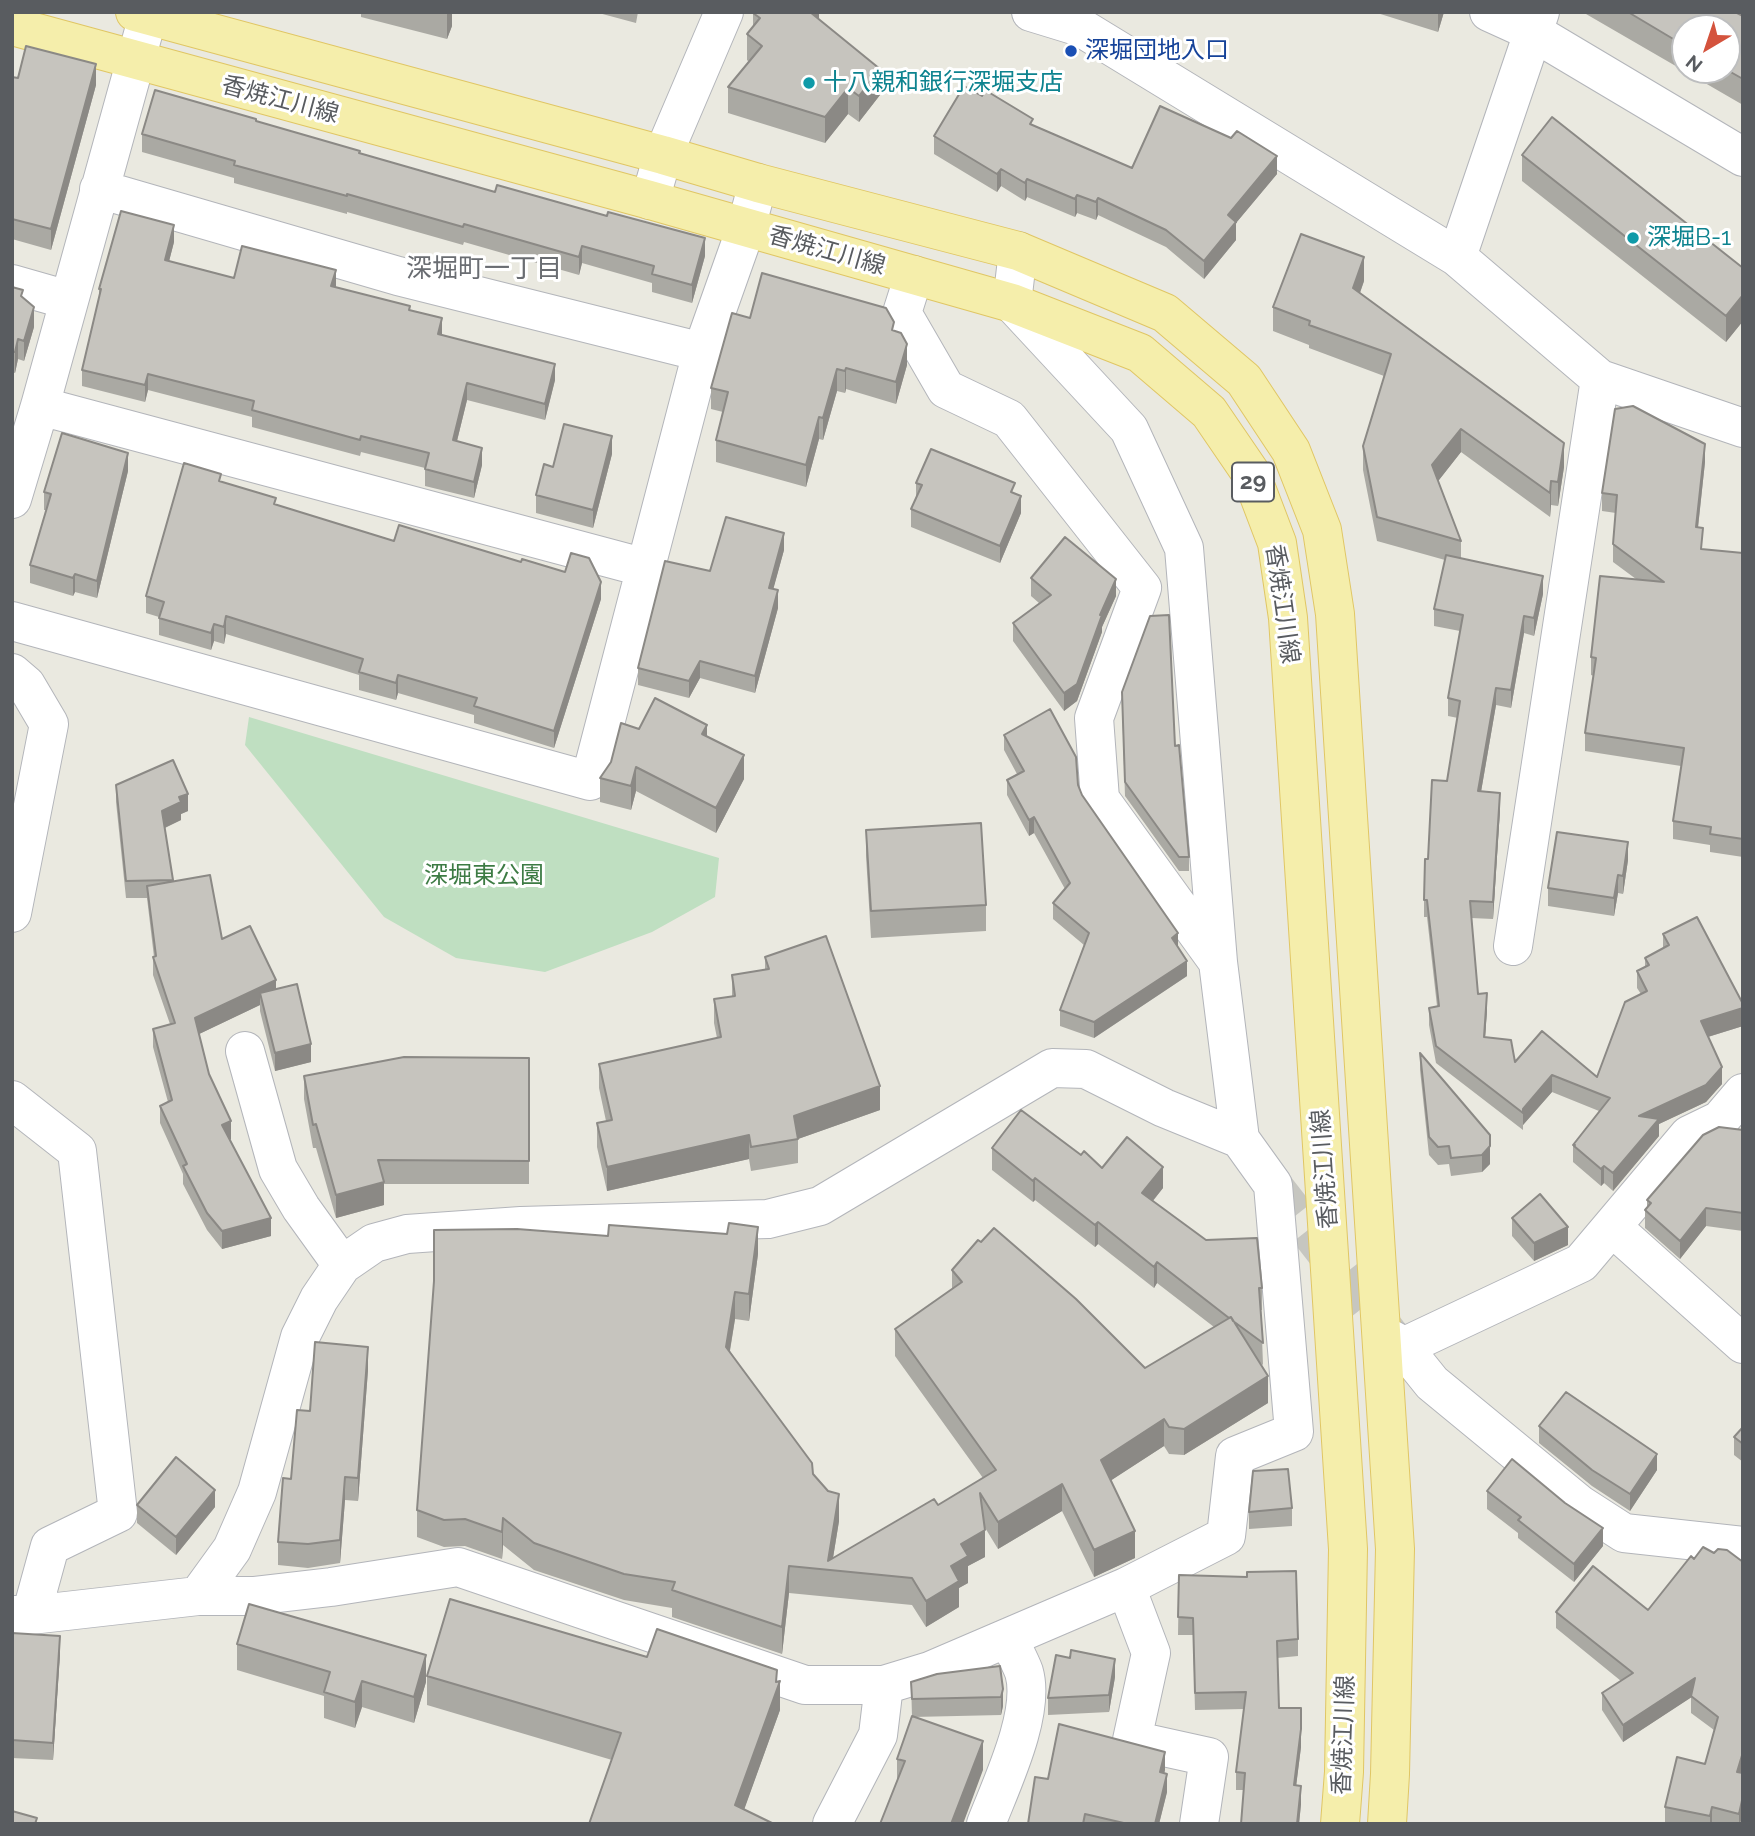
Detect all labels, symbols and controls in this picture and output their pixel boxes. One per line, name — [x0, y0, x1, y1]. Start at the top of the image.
north arrow — [1671, 14, 1741, 84]
place label: 深堀団地入口 — [1085, 37, 1229, 65]
marker: 深堀団地入口 — [1063, 43, 1079, 59]
text: N — [1681, 51, 1707, 77]
place label: 十八親和銀行深堀支店 — [823, 69, 1063, 97]
street label: 香焼江川線 — [218, 71, 342, 129]
marker: 十八親和銀行深堀支店 — [801, 75, 817, 91]
street label: 香焼江川線 — [765, 221, 889, 281]
place label: 深堀B-1 — [1647, 224, 1731, 252]
marker: 深堀B-1 — [1625, 230, 1641, 246]
district label: 深堀町一丁目 — [406, 253, 562, 285]
road number: 29 — [1232, 462, 1274, 502]
street label: 香焼江川線 — [1259, 543, 1305, 665]
park label: 深堀東公園 — [424, 862, 544, 890]
street label: 香焼江川線 — [1306, 1108, 1344, 1230]
street label: 香焼江川線 — [1328, 1675, 1360, 1795]

